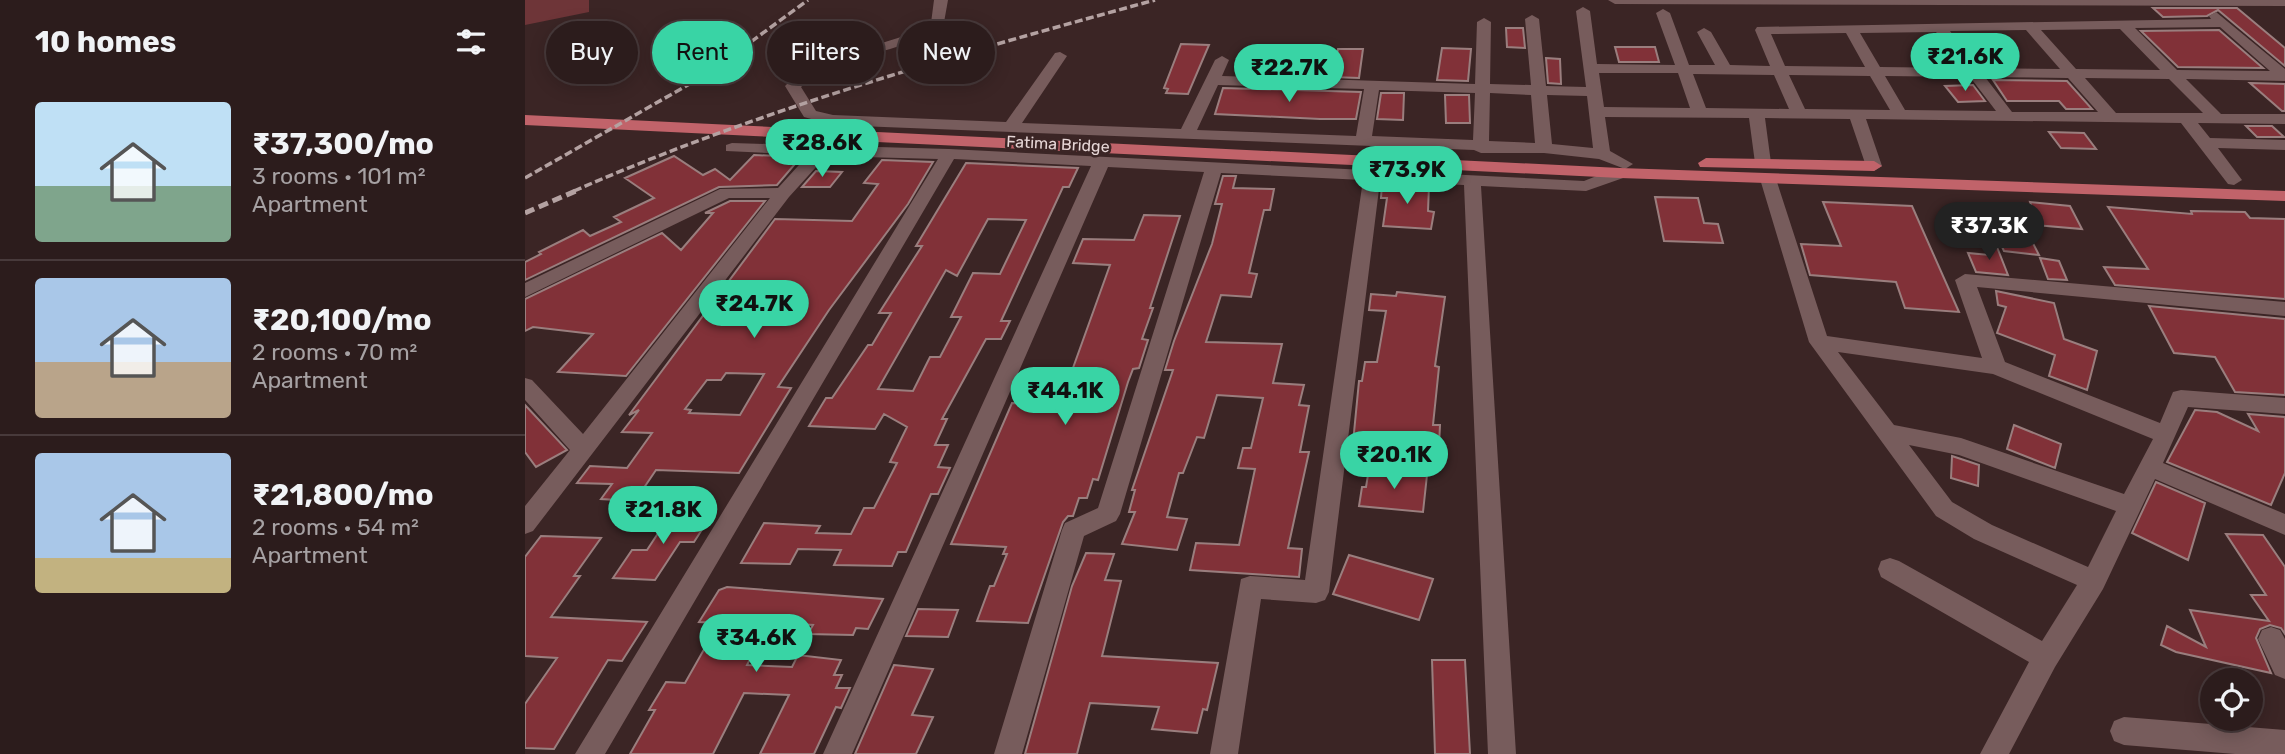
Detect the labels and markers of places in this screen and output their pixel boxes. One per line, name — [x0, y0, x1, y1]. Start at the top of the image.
pin: ₹21.6K — [1908, 34, 2022, 93]
pin: ₹22.7K — [1232, 44, 1346, 104]
pin: ₹28.6K — [765, 120, 879, 179]
pin: ₹73.9K — [1350, 146, 1464, 206]
pin: ₹37.3K — [1932, 202, 2046, 262]
pin: ₹24.7K — [697, 280, 811, 340]
pin: ₹44.1K — [1008, 368, 1122, 427]
pin: ₹20.1K — [1337, 432, 1451, 491]
pin: ₹21.8K — [606, 486, 720, 546]
pin: ₹34.6K — [699, 614, 813, 674]

